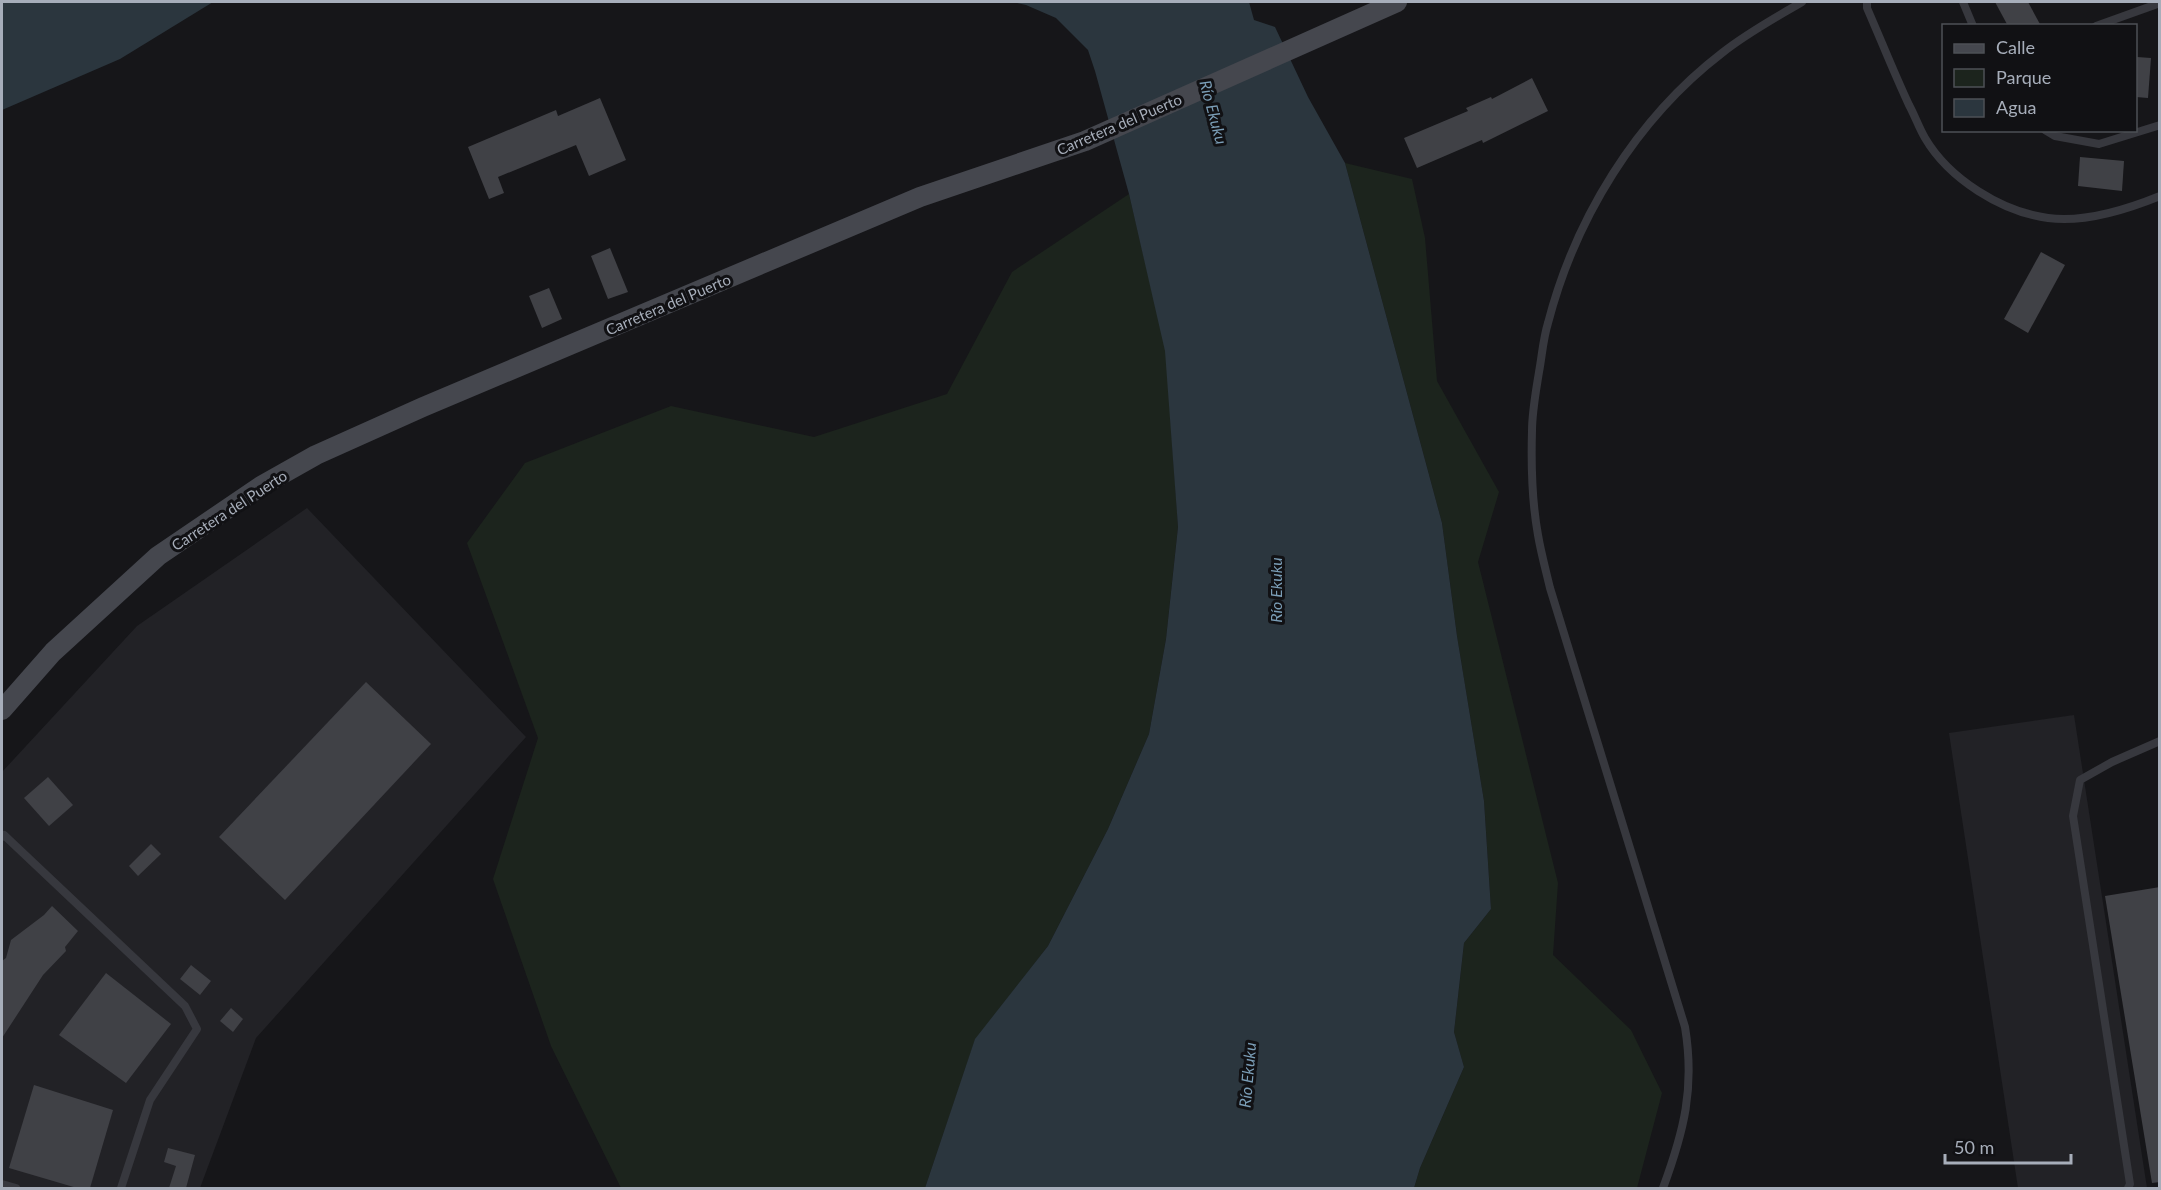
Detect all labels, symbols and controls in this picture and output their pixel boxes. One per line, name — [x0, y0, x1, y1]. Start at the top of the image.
legend — [1942, 24, 2137, 132]
text: Calle — [1996, 36, 2035, 58]
text: Parque — [1996, 66, 2051, 88]
water label: Río Ekuku — [1196, 78, 1232, 146]
street label: Carretera del Puerto — [1054, 90, 1184, 158]
text: Agua — [1996, 96, 2037, 118]
street label: Carretera del Puerto — [603, 270, 733, 338]
street label: Carretera del Puerto — [168, 466, 290, 554]
water label: Río Ekuku — [1266, 557, 1285, 623]
water label: Río Ekuku — [1235, 1041, 1259, 1109]
scale bar — [1945, 1127, 2071, 1165]
text: 50 m — [1954, 1136, 1994, 1158]

